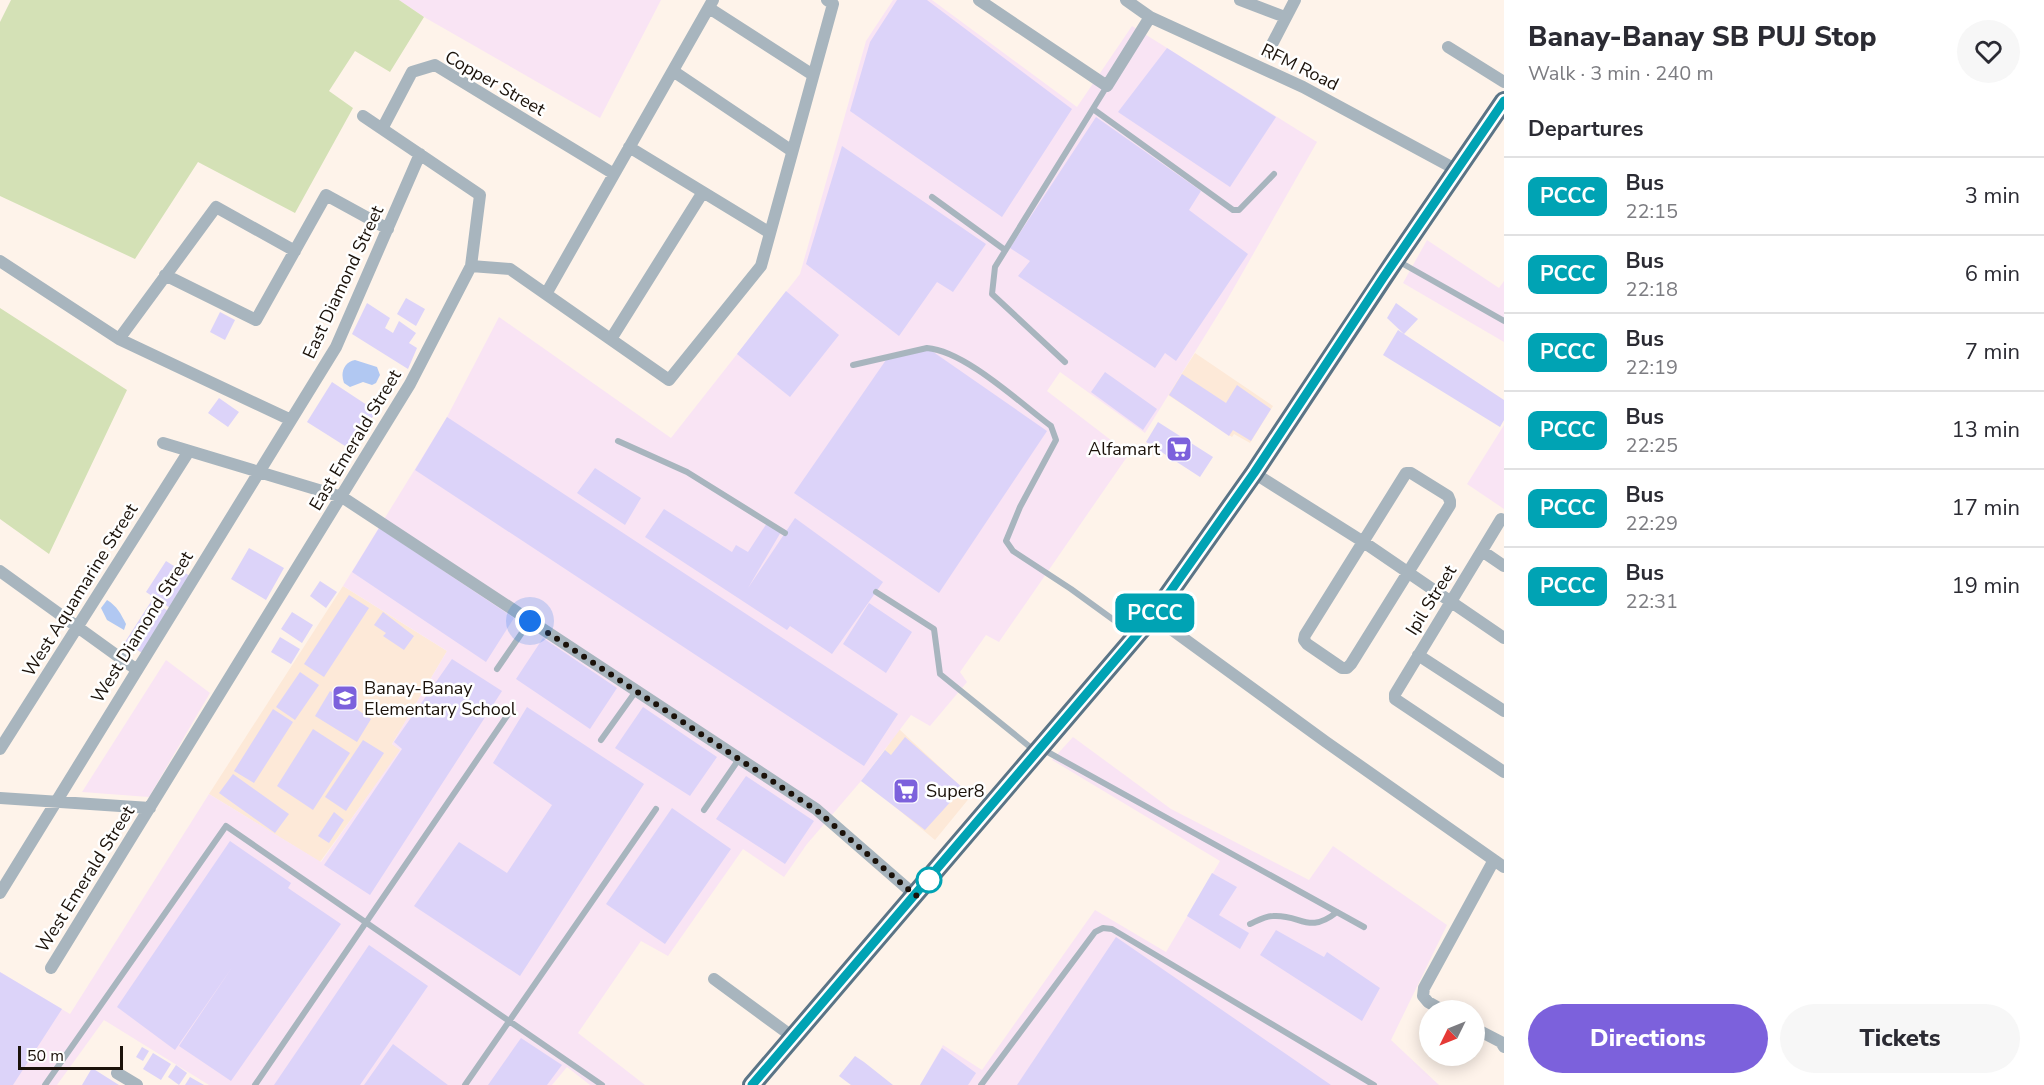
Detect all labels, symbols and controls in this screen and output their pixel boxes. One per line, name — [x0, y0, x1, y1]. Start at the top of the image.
text: Banay-Banay SB PUJ Stop — [1528, 18, 1877, 56]
button: heart — [1957, 20, 2020, 83]
street label: RFM Road — [1257, 38, 1343, 96]
street label: Copper Street — [440, 45, 550, 122]
text: Walk · 3 min · 240 m — [1528, 60, 1714, 87]
text: Departures — [1528, 114, 1643, 144]
text: Bus — [1625, 168, 1664, 198]
text: 3 min — [1965, 181, 2020, 211]
text: PCCC — [1540, 182, 1595, 210]
text: 22:15 — [1625, 198, 1678, 225]
street label: East Diamond Street — [297, 201, 389, 362]
text: Bus — [1625, 246, 1664, 276]
text: 6 min — [1965, 259, 2020, 289]
text: PCCC — [1540, 260, 1595, 288]
text: 22:18 — [1625, 276, 1678, 303]
text: Bus — [1625, 324, 1664, 354]
text: 7 min — [1965, 337, 2020, 367]
text: PCCC — [1540, 338, 1595, 366]
text: 22:19 — [1625, 354, 1678, 381]
street label: East Emerald Street — [303, 365, 407, 515]
text: Bus — [1625, 402, 1664, 432]
text: 13 min — [1952, 415, 2020, 445]
text: PCCC — [1540, 416, 1595, 444]
text: 22:25 — [1625, 432, 1678, 459]
supermarket icon: Alfamart — [1164, 434, 1194, 464]
place label: Alfamart — [1088, 437, 1161, 461]
text: Bus — [1625, 480, 1664, 510]
text: 17 min — [1952, 493, 2020, 523]
text: PCCC — [1540, 494, 1595, 522]
street label: West Aquamarine Street — [17, 498, 144, 681]
text: 22:29 — [1625, 510, 1678, 537]
street label: West Diamond Street — [86, 546, 199, 707]
text: Bus — [1625, 558, 1664, 588]
street label: Ipil Street — [1400, 560, 1462, 640]
text: 19 min — [1952, 571, 2020, 601]
text: PCCC — [1540, 572, 1595, 600]
text: 22:31 — [1625, 588, 1678, 615]
line badge: PCCC — [1113, 594, 1197, 632]
text: PCCC — [1127, 599, 1183, 627]
your location — [515, 606, 545, 636]
place label: Banay-Banay Elementary School — [364, 676, 517, 721]
school or university icon: Banay-Banay Elementary School — [330, 683, 360, 713]
supermarket icon: Super8 — [891, 776, 921, 806]
place label: Super8 — [926, 779, 984, 803]
street label: West Emerald Street — [30, 801, 140, 957]
unlabelled marker — [916, 867, 942, 893]
north arrow — [1419, 1000, 1485, 1066]
map controls — [1419, 1000, 1485, 1066]
button: Directions — [1528, 1004, 1768, 1073]
button: Tickets — [1780, 1004, 2020, 1073]
scale bar — [18, 1043, 123, 1070]
text: 50 m — [27, 1045, 64, 1067]

